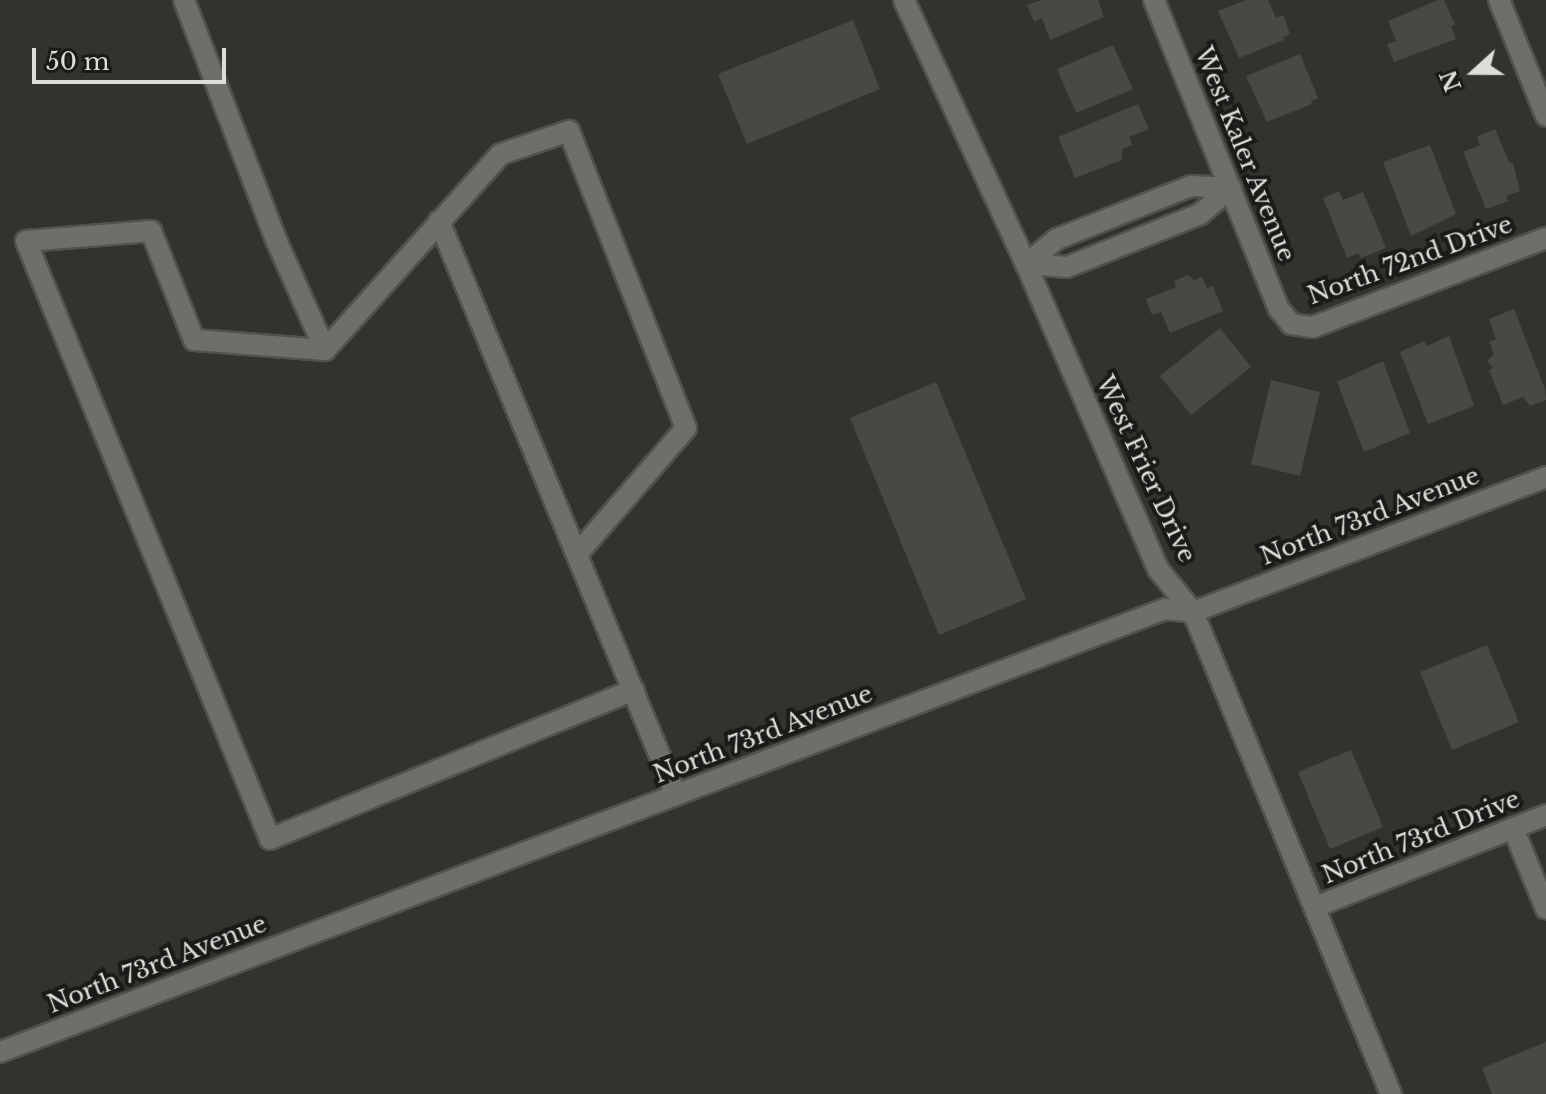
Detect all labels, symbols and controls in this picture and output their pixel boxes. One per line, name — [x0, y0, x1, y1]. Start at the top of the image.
scale bar — [36, 32, 230, 82]
north arrow — [1434, 32, 1514, 112]
street label: West Kaler Avenue — [1189, 42, 1301, 266]
text: 50 m — [46, 47, 109, 76]
text: N — [1435, 66, 1467, 95]
street label: North 72nd Drive — [1304, 210, 1516, 310]
street label: West Frier Drive — [1090, 371, 1202, 567]
street label: North 73rd Avenue — [1256, 461, 1484, 571]
street label: North 73rd Avenue — [649, 679, 877, 789]
street label: North 73rd Drive — [1318, 784, 1524, 890]
street label: North 73rd Avenue — [43, 909, 271, 1019]

